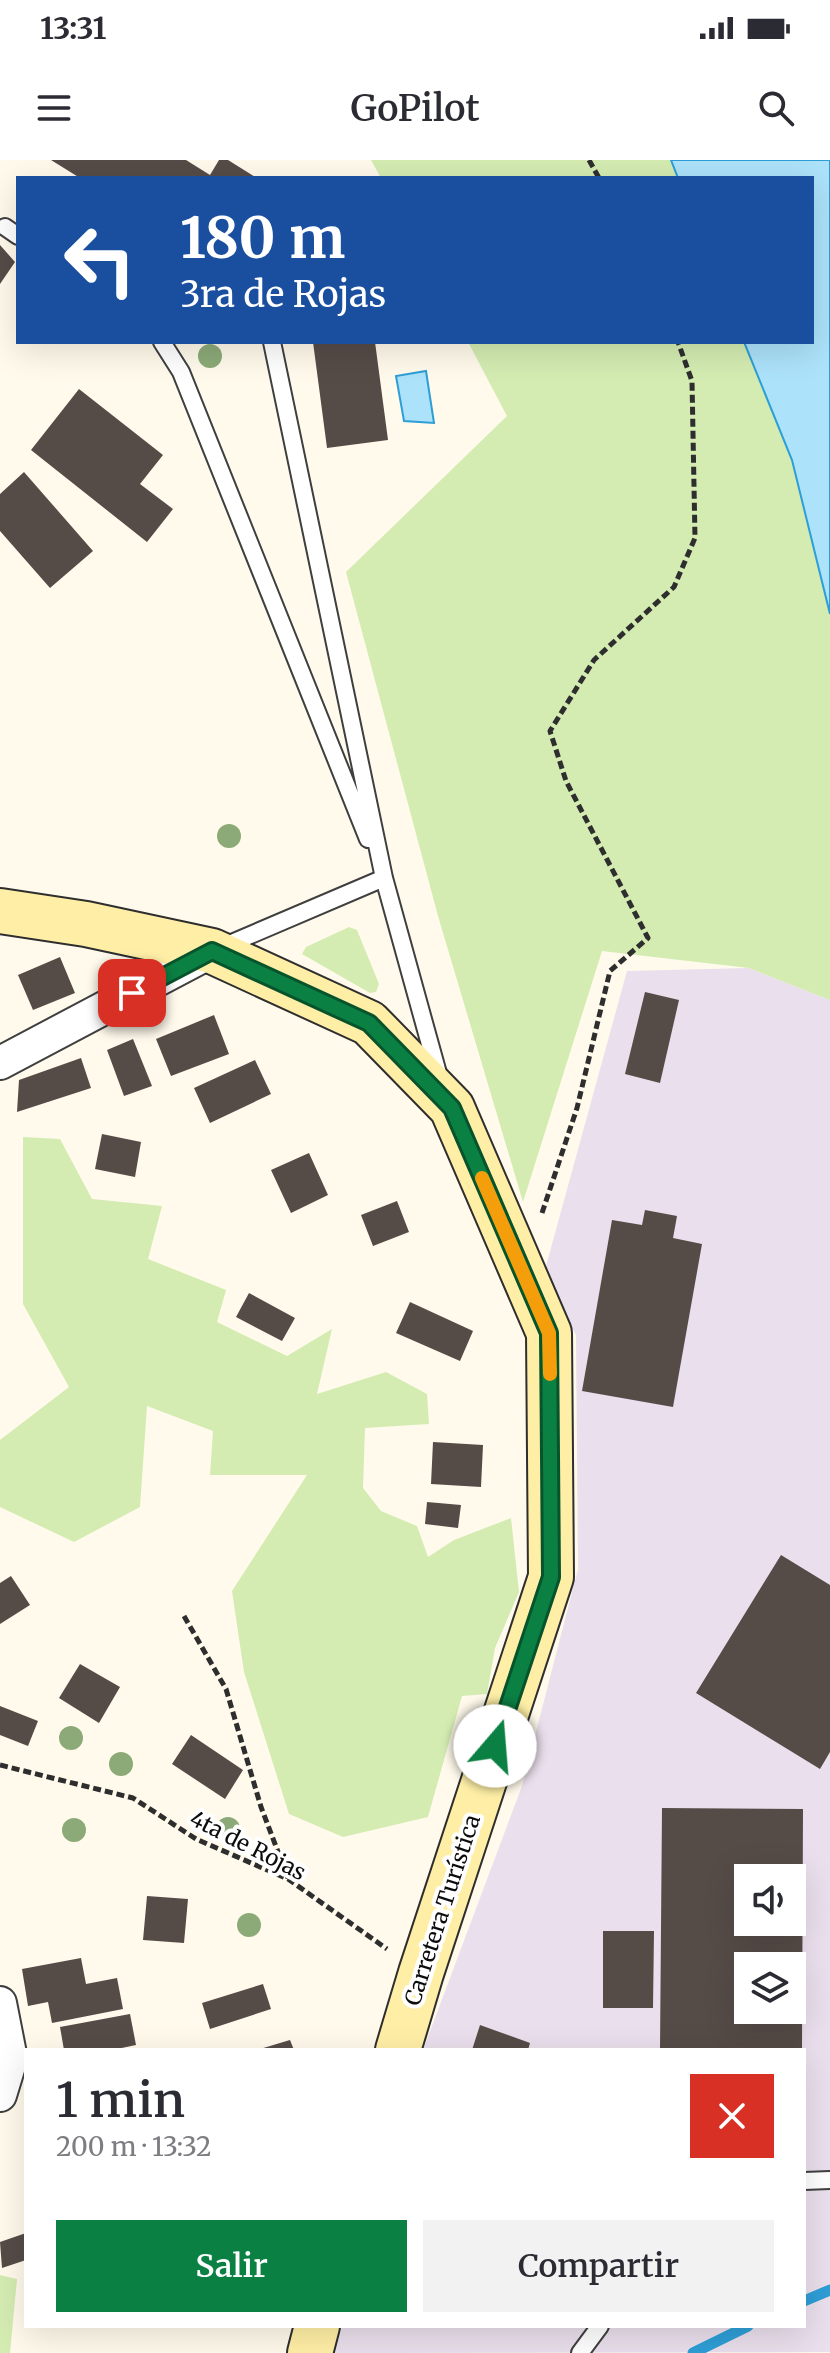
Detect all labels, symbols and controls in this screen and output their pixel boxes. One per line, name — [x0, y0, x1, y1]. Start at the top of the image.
text: 13:31 — [40, 9, 106, 47]
icon: menu — [32, 86, 76, 130]
text: GoPilot — [350, 86, 480, 131]
icon: search — [754, 86, 798, 130]
text: 180 m — [180, 203, 345, 273]
icon: left — [48, 208, 152, 312]
text: 3ra de Rojas — [180, 272, 386, 317]
pin — [98, 959, 166, 1027]
icon: arrive — [110, 971, 154, 1015]
position arrow — [453, 1704, 537, 1788]
street label: 4ta de Rojas — [185, 1804, 311, 1886]
street label: Carretera Turística — [398, 1811, 486, 2009]
map controls — [734, 1864, 806, 2024]
button: sound — [734, 1864, 806, 1936]
button: layers — [734, 1952, 806, 2024]
text: 1 min — [56, 2070, 185, 2130]
button: close — [690, 2074, 774, 2158]
text: 200 m · 13:32 — [56, 2130, 212, 2163]
button: Salir — [56, 2220, 407, 2312]
button: Compartir — [423, 2220, 774, 2312]

